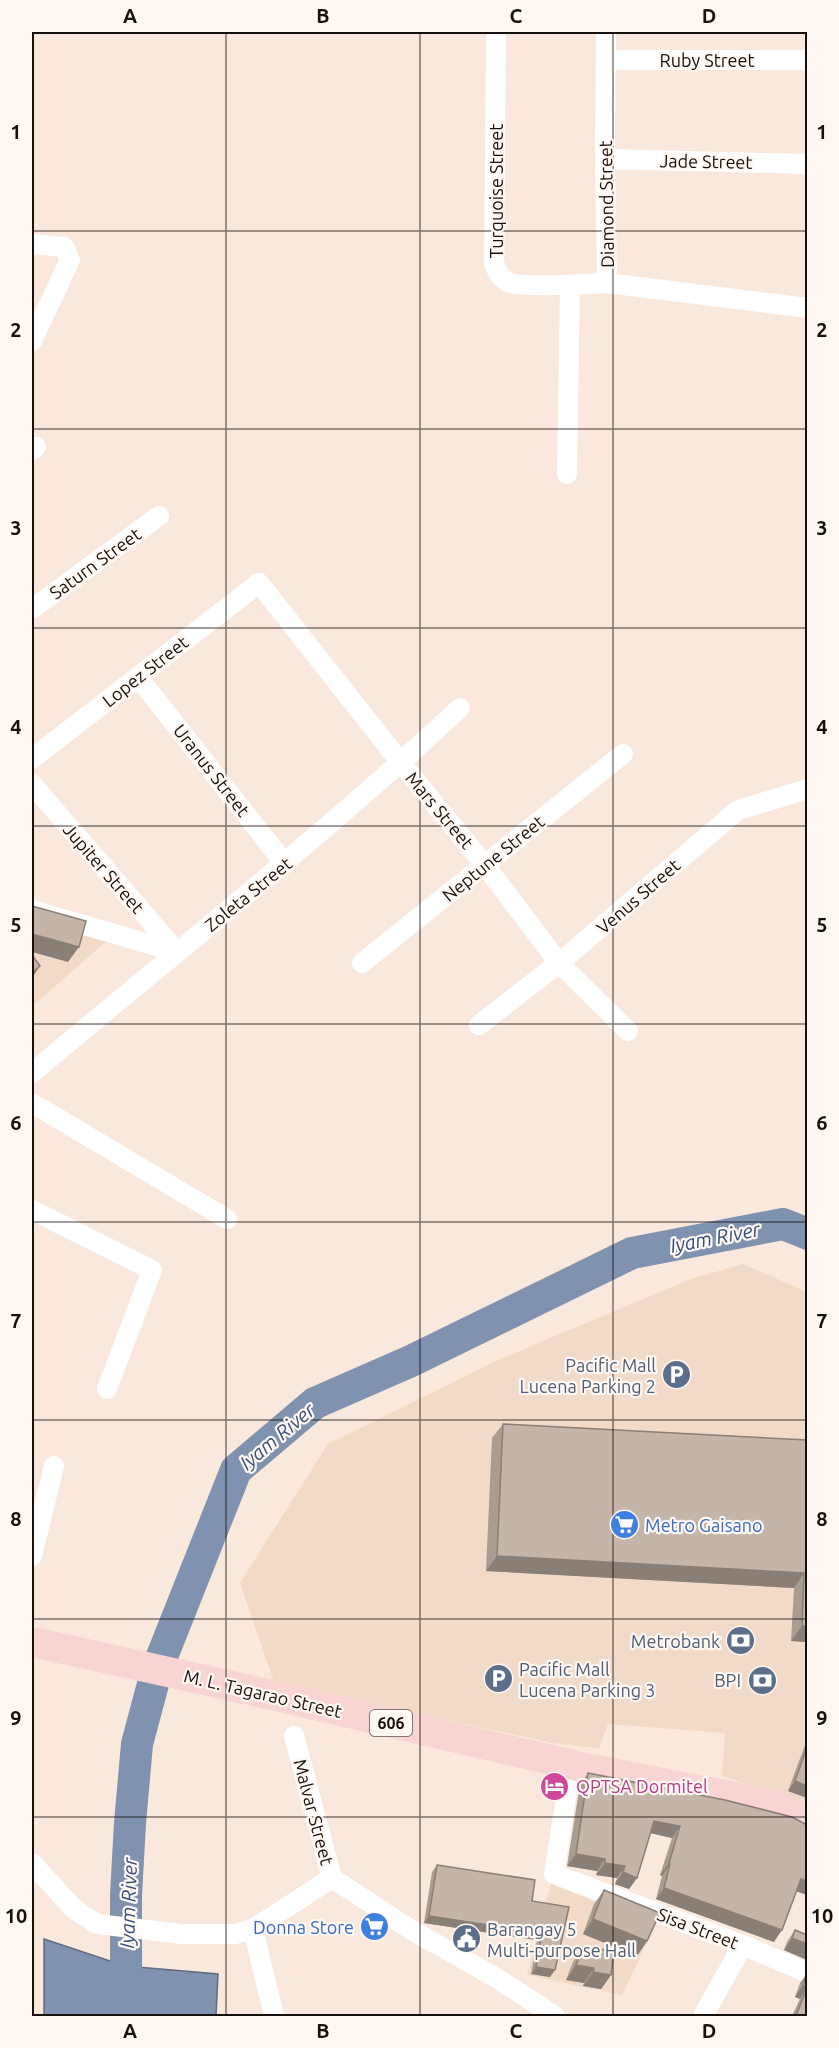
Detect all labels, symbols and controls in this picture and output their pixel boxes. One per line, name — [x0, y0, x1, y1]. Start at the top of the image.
text: A — [123, 4, 137, 27]
text: B — [316, 4, 330, 27]
text: C — [510, 4, 523, 27]
text: D — [702, 4, 716, 27]
street label: Ruby Street — [659, 50, 755, 70]
text: 1 — [10, 120, 22, 143]
text: 1 — [816, 120, 828, 143]
street label: Turquoise Street — [486, 124, 506, 258]
street label: Diamond Street — [595, 140, 617, 268]
street label: Jade Street — [659, 150, 753, 172]
text: 2 — [10, 318, 22, 341]
text: 2 — [816, 318, 828, 341]
text: 3 — [10, 516, 22, 539]
text: 3 — [816, 516, 828, 539]
street label: Saturn Street — [46, 523, 144, 603]
street label: Lopez Street — [98, 631, 192, 711]
text: 4 — [10, 715, 22, 738]
text: 4 — [816, 715, 828, 738]
street label: Uranus Street — [170, 720, 254, 820]
street label: Mars Street — [402, 768, 478, 852]
street label: Neptune Street — [438, 811, 548, 905]
street label: Jupiter Street — [60, 819, 148, 917]
street label: Zoleta Street — [201, 853, 295, 935]
street label: Venus Street — [592, 855, 684, 937]
text: 5 — [10, 913, 22, 936]
text: 5 — [816, 913, 828, 936]
text: 6 — [10, 1111, 22, 1134]
text: 6 — [816, 1111, 828, 1134]
water label: Iyam River — [668, 1217, 763, 1257]
text: 7 — [10, 1309, 22, 1332]
text: 7 — [816, 1309, 828, 1332]
place label: Pacific Mall Lucena Parking 2 — [520, 1355, 656, 1396]
parking icon: Pacific Mall Lucena Parking 2 — [661, 1359, 693, 1391]
water label: Iyam River — [235, 1397, 320, 1474]
text: 8 — [10, 1507, 22, 1530]
text: 8 — [816, 1507, 828, 1530]
supermarket icon: Metro Gaisano — [608, 1509, 640, 1541]
place label: Metro Gaisano — [645, 1515, 763, 1535]
bank icon: Metrobank — [725, 1625, 757, 1657]
place label: Metrobank — [631, 1631, 720, 1651]
place label: Pacific Mall Lucena Parking 3 — [519, 1659, 655, 1700]
parking icon: Pacific Mall Lucena Parking 3 — [482, 1663, 514, 1695]
bank icon: BPI — [746, 1664, 778, 1696]
street label: M. L. Tagarao Street — [182, 1665, 344, 1721]
place label: BPI — [714, 1670, 741, 1690]
text: 9 — [10, 1706, 22, 1729]
text: 9 — [816, 1706, 828, 1729]
road number: 606 — [370, 1710, 412, 1736]
street label: Malvar Street — [290, 1757, 338, 1867]
hotel icon: QPTSA Dormitel — [539, 1770, 571, 1802]
place label: QPTSA Dormitel — [576, 1776, 708, 1797]
water label: Iyam River — [115, 1856, 141, 1949]
street label: Sisa Street — [655, 1903, 741, 1953]
text: 10 — [5, 1904, 27, 1927]
text: 10 — [811, 1904, 833, 1927]
supermarket icon: Donna Store — [359, 1911, 391, 1943]
place label: Donna Store — [253, 1917, 354, 1937]
place label: Barangay 5 Multi-purpose Hall — [487, 1919, 636, 1960]
public building icon: Barangay 5 Multi-purpose Hall — [450, 1923, 482, 1955]
text: A — [123, 2019, 137, 2042]
text: B — [316, 2019, 330, 2042]
text: C — [510, 2019, 523, 2042]
text: D — [702, 2019, 716, 2042]

